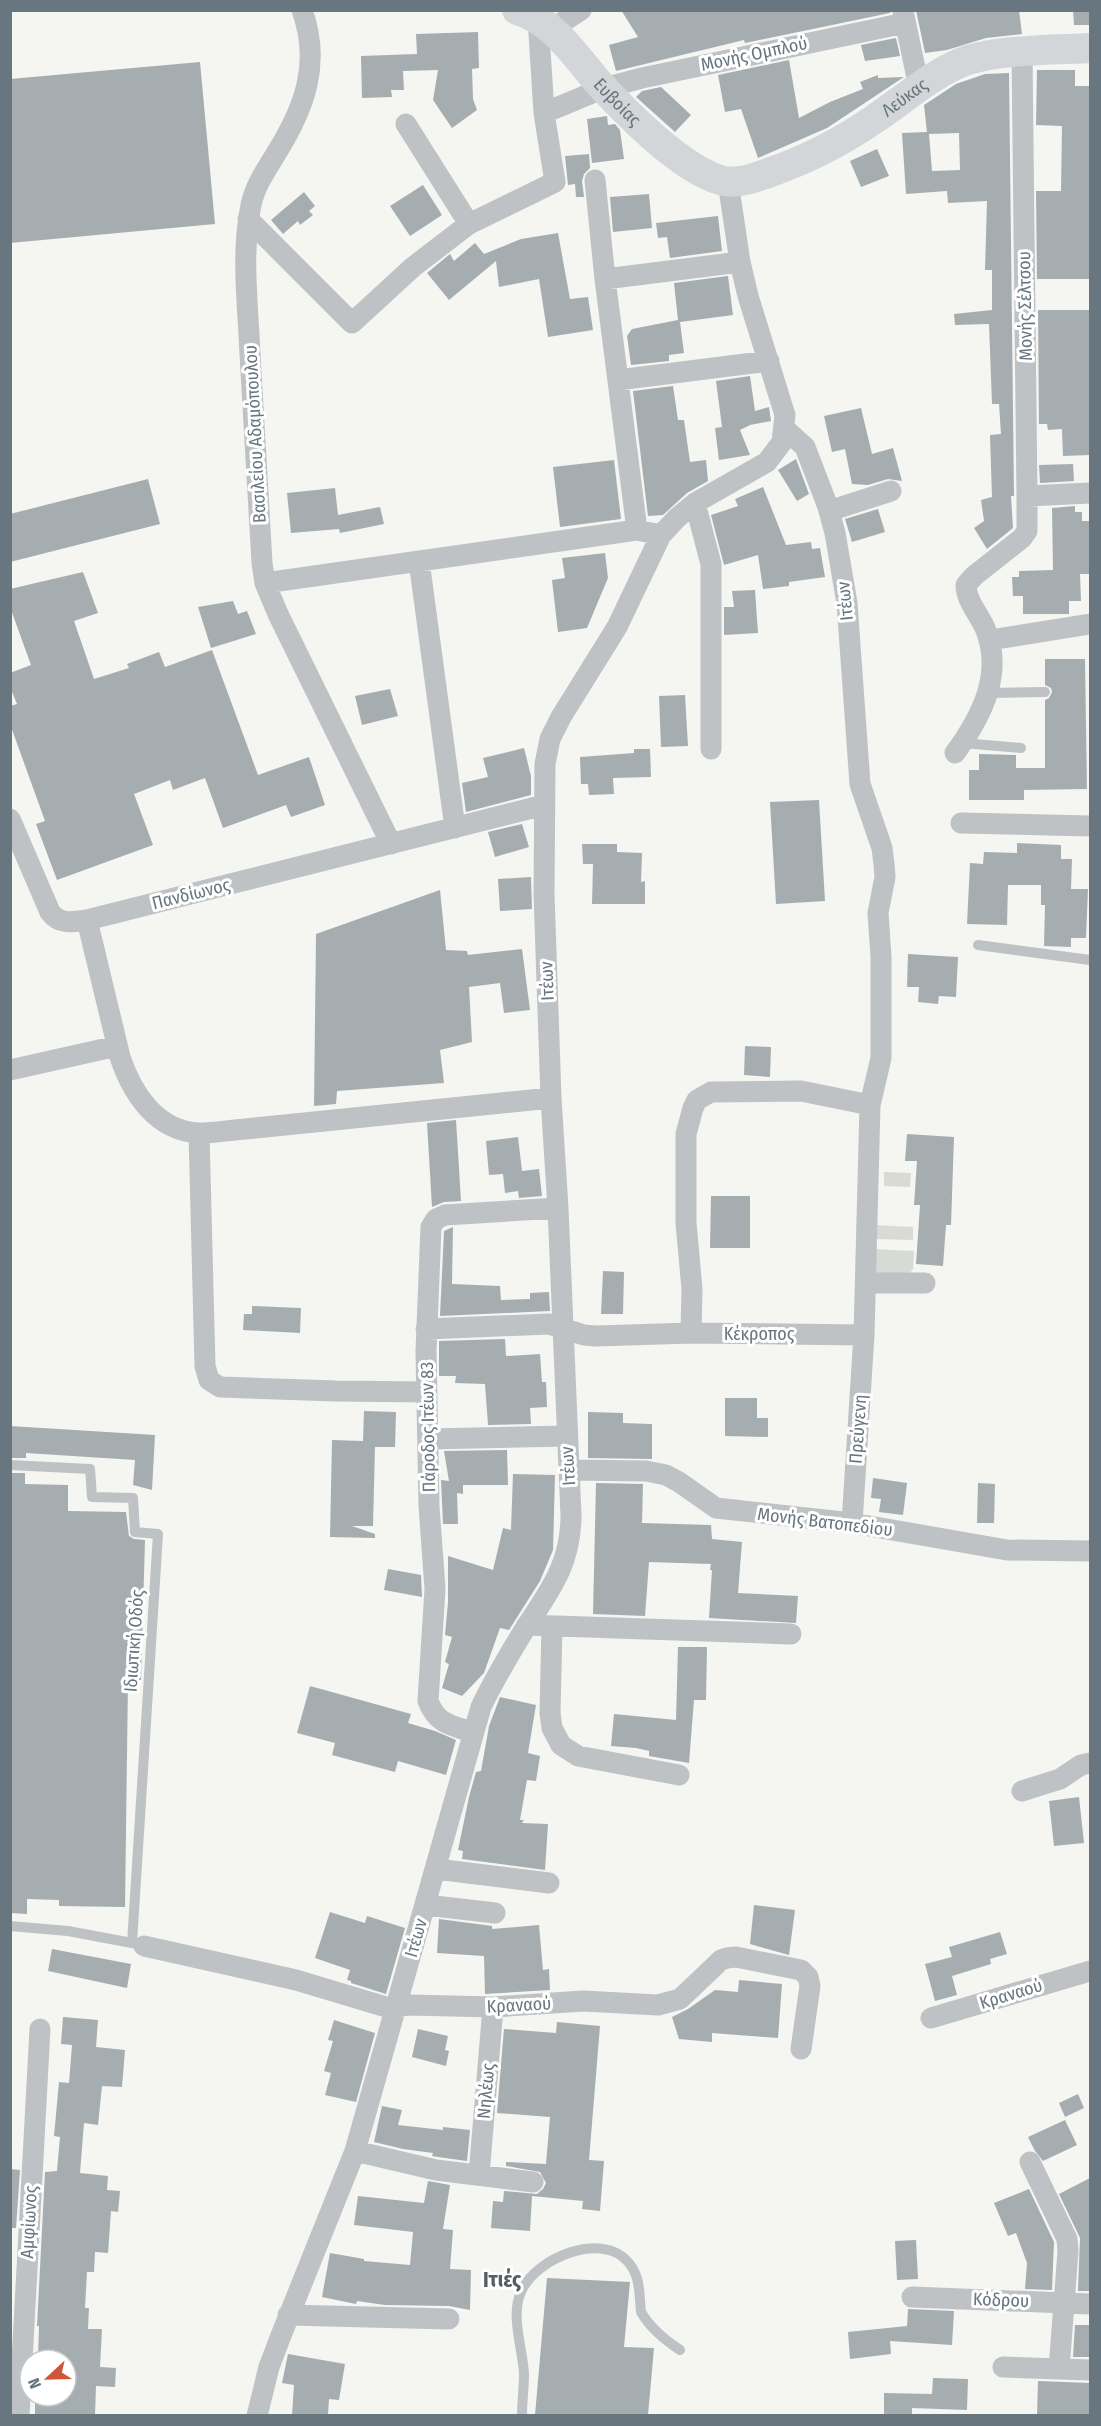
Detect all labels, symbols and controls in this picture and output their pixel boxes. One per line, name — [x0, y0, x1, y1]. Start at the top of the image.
street label: Μονής Ομπλού — [699, 32, 809, 76]
street label: Λεύκας — [877, 73, 932, 122]
street label: Ευβοίας — [589, 74, 646, 131]
street label: Μονής Σέλτσου — [1013, 251, 1037, 361]
street label: Βασιλείου Αδαμόπουλου — [239, 344, 271, 524]
street label: Ιτέων — [832, 580, 858, 622]
street label: Πανδίωνος — [150, 874, 233, 914]
street label: Ιτέων — [535, 961, 559, 1001]
street label: Κέκροπος — [724, 1323, 795, 1345]
street label: Πάροδος Ιτέων 83 — [416, 1361, 440, 1493]
street label: Πρεύγενη — [845, 1393, 871, 1465]
street label: Ιτέων — [556, 1445, 580, 1486]
street label: Μονής Βατοπεδίου — [756, 1503, 894, 1541]
street label: Ιδιωτική Οδός — [119, 1589, 149, 1693]
street label: Ιτέων — [400, 1916, 432, 1960]
street label: Κραναού — [977, 1974, 1045, 2014]
street label: Κραναού — [486, 1992, 552, 2018]
street label: Νηλέως — [473, 2062, 499, 2120]
street label: Αμφίωνος — [16, 2185, 42, 2259]
district label: Ιτιές — [483, 2267, 522, 2293]
street label: Κόδρου — [972, 2288, 1030, 2312]
north arrow — [18, 2348, 78, 2408]
text: N — [24, 2375, 45, 2391]

